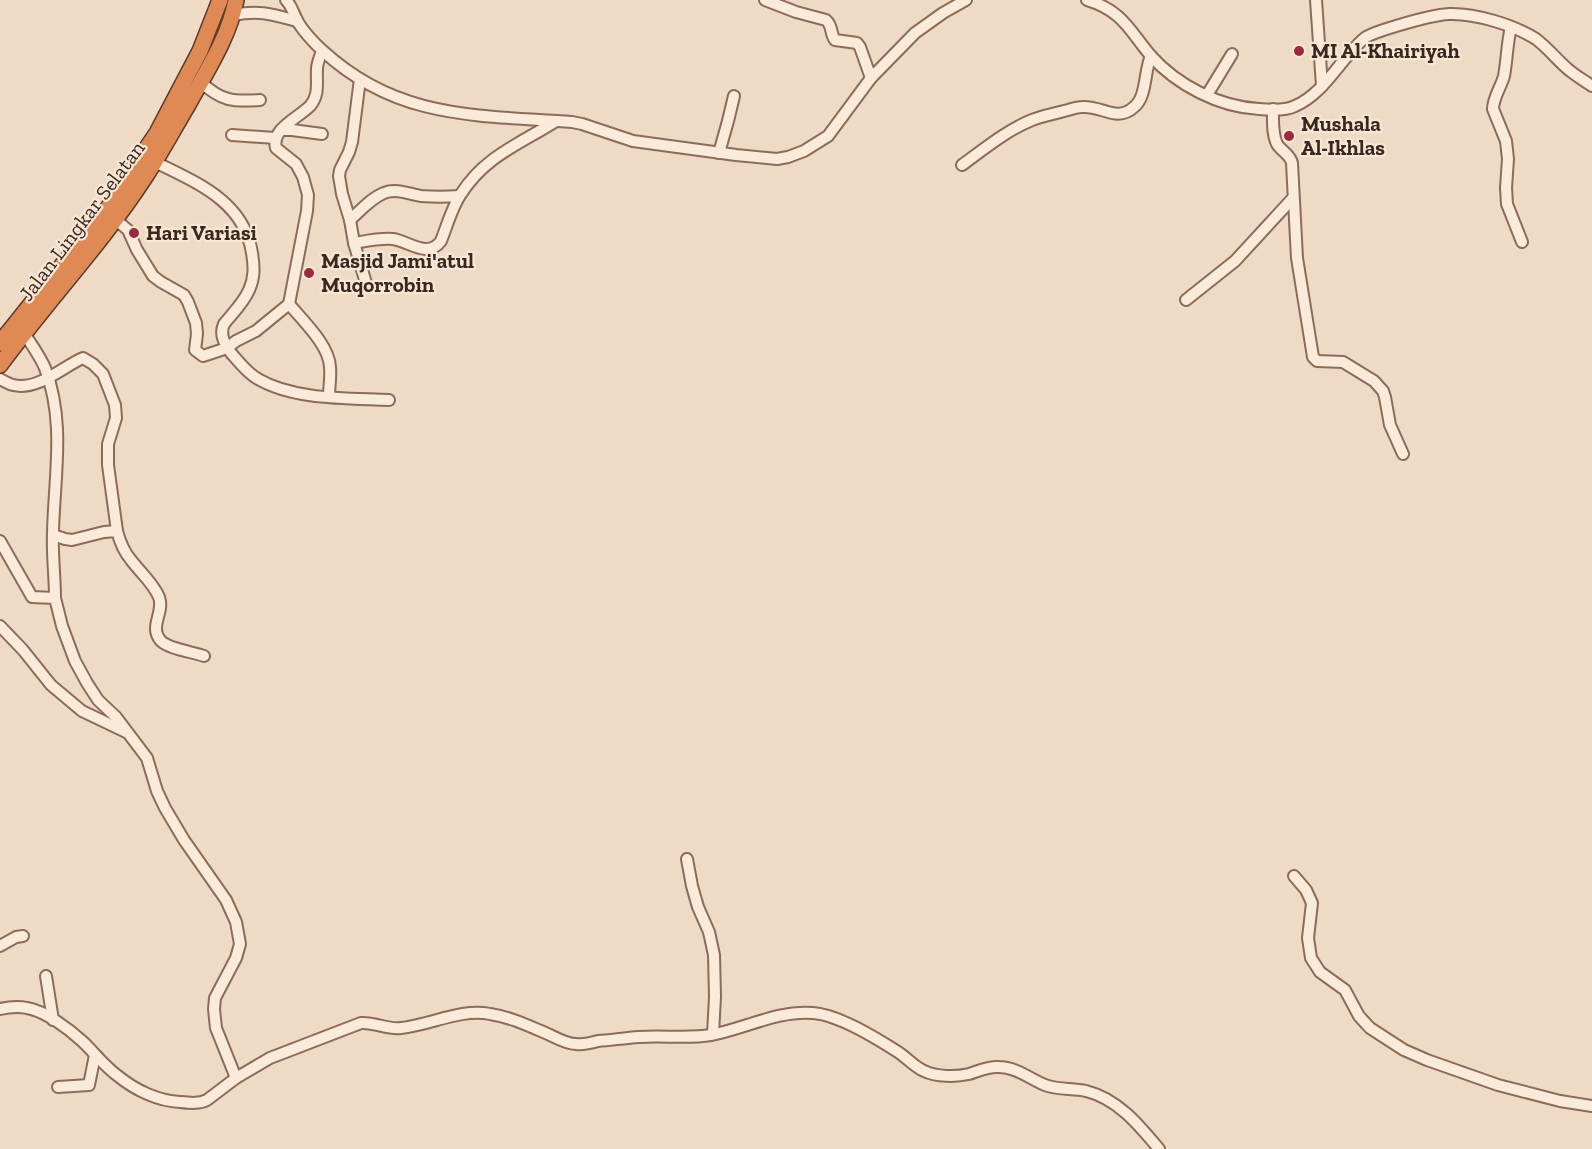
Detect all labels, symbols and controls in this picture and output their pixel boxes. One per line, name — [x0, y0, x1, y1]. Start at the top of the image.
place label: MI Al-Khairiyah — [1311, 38, 1460, 63]
marker: MI Al-Khairiyah — [1292, 44, 1306, 58]
place label: Mushala Al-Ikhlas — [1301, 111, 1385, 160]
marker: Mushala Al-Ikhlas — [1282, 129, 1296, 143]
street label: Jalan Lingkar Selatan — [13, 136, 150, 306]
place label: Hari Variasi — [146, 220, 257, 245]
marker: Hari Variasi — [127, 226, 141, 240]
place label: Masjid Jami'atul Muqorrobin — [321, 248, 474, 297]
marker: Masjid Jami'atul Muqorrobin — [302, 266, 316, 280]

